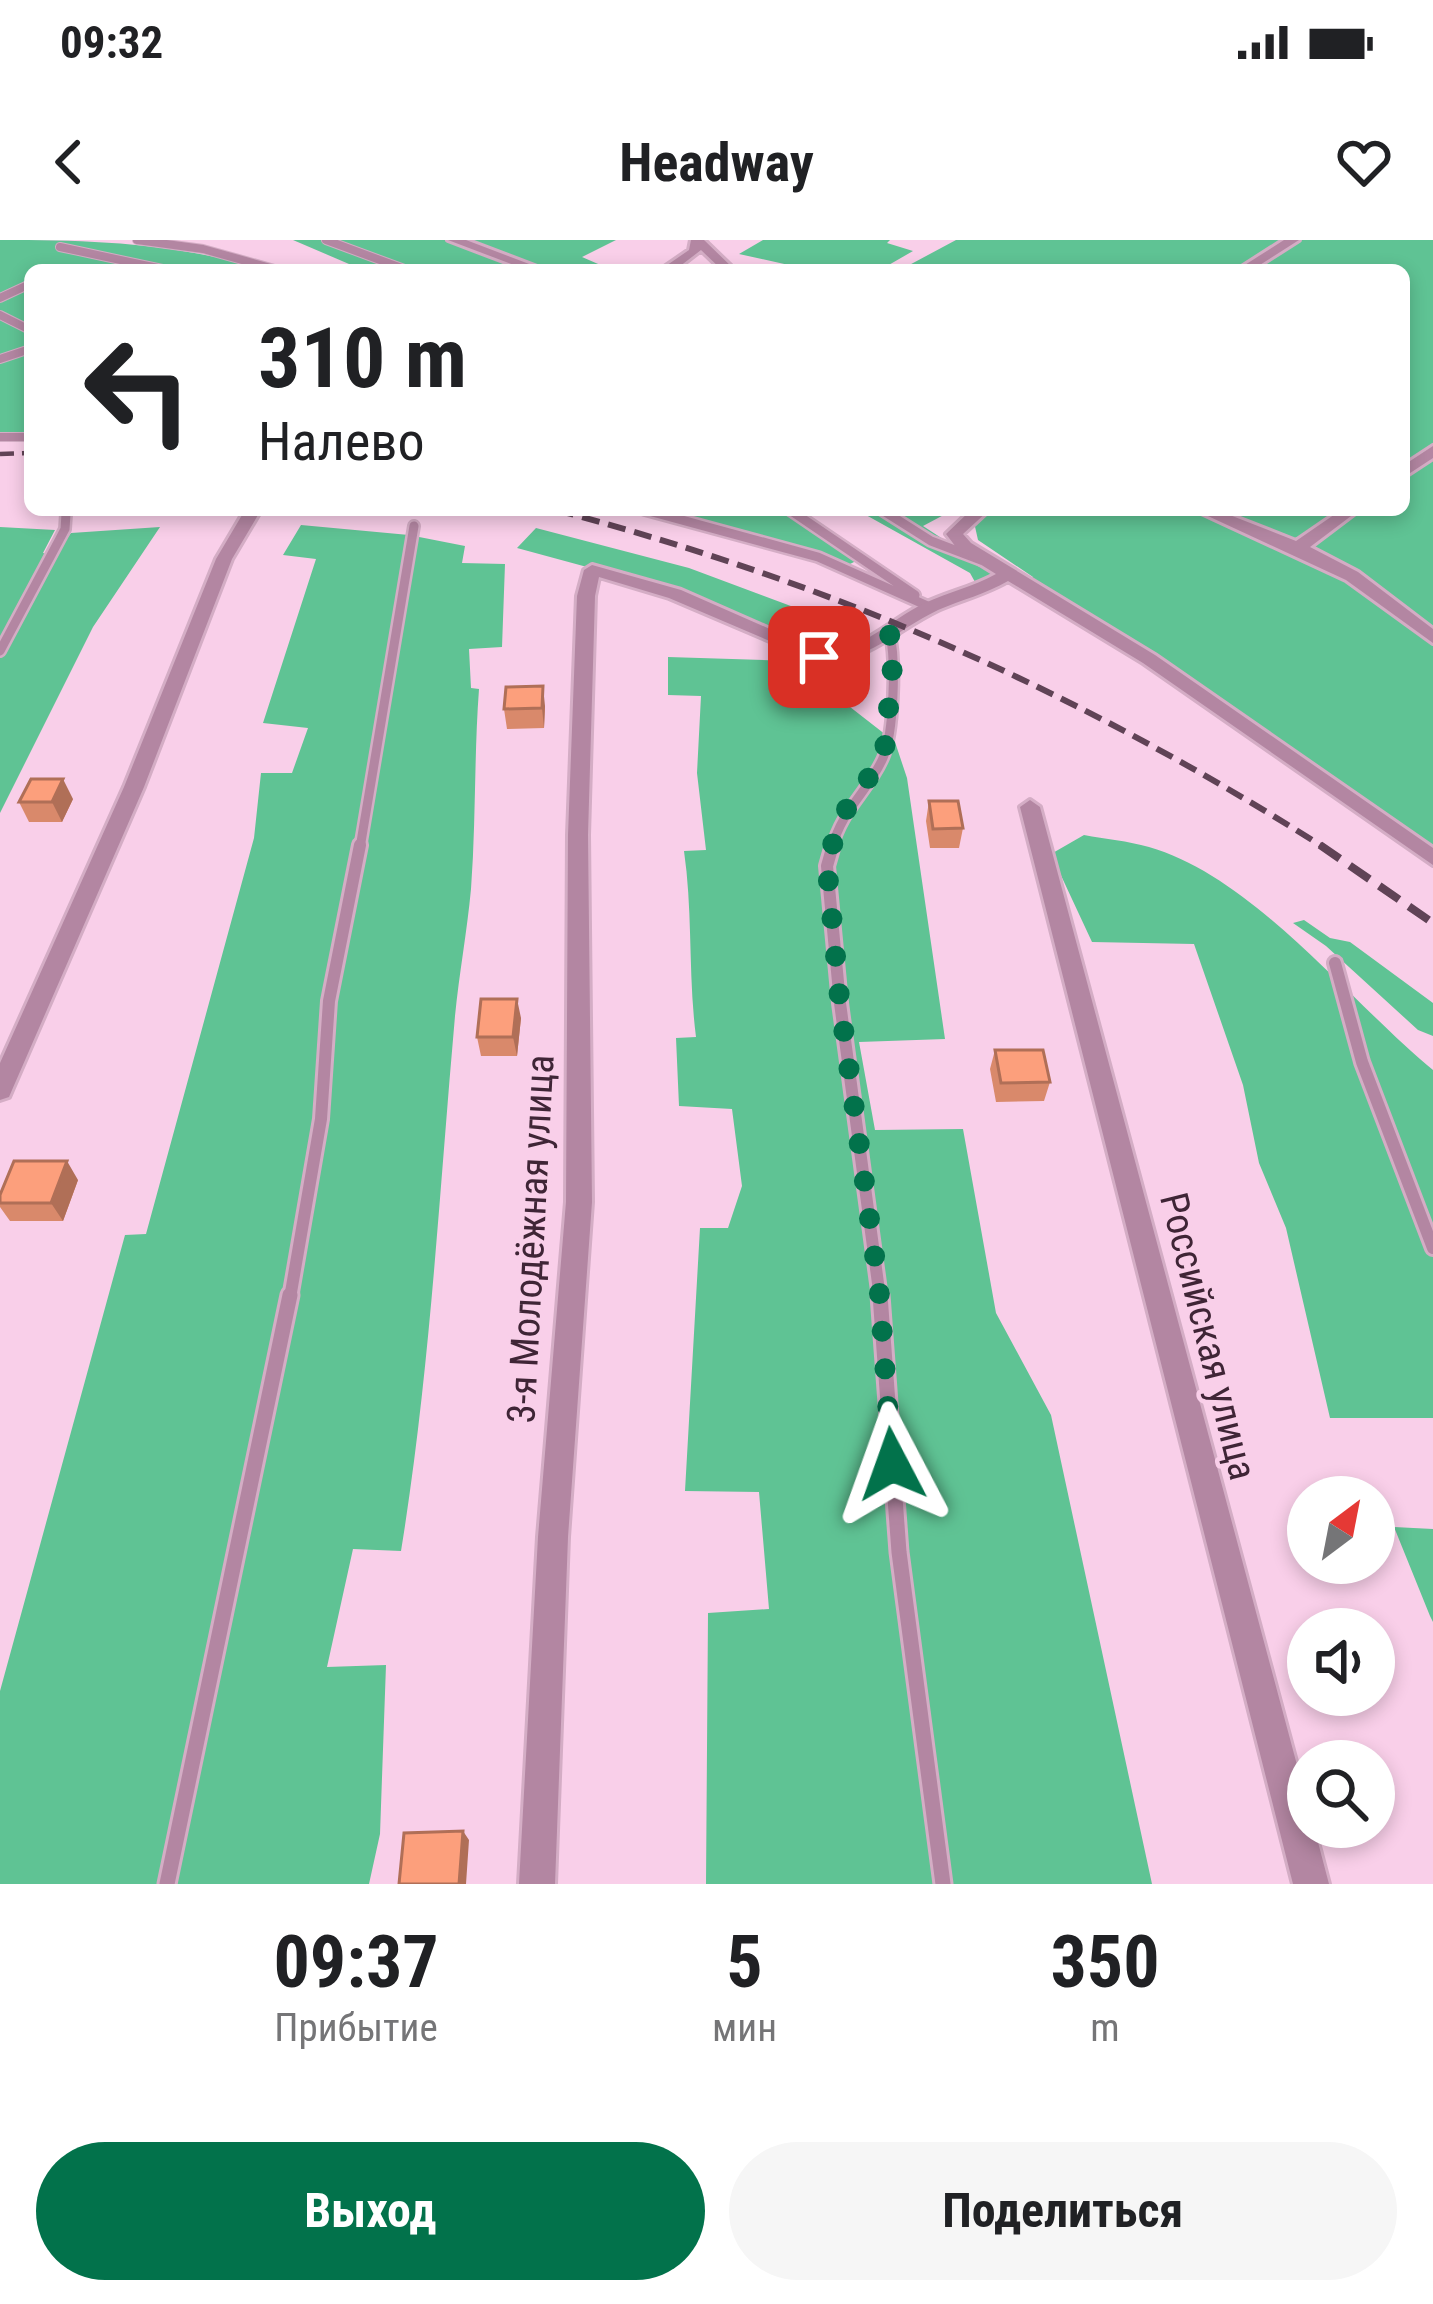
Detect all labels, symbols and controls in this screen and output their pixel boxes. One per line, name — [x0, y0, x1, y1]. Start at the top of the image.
text: 09:32 — [60, 16, 163, 69]
icon: back — [36, 129, 102, 195]
icon: heart — [1331, 129, 1397, 195]
text: Headway — [619, 131, 814, 194]
text: 310 m — [258, 309, 467, 408]
icon: left — [60, 312, 216, 468]
text: Налево — [258, 410, 425, 473]
pin — [768, 606, 870, 708]
icon: arrive — [786, 624, 852, 690]
street label: 3-я Молодёжная улица — [498, 1053, 564, 1425]
street label: Российская улица — [1150, 1188, 1266, 1485]
position arrow — [829, 1401, 955, 1527]
north arrow — [1287, 1476, 1395, 1584]
map controls — [1287, 1476, 1395, 1848]
button: sound — [1287, 1608, 1395, 1716]
button: search — [1287, 1740, 1395, 1848]
text: 09:37 — [273, 1920, 439, 2005]
text: 5 — [726, 1920, 763, 2005]
text: 350 — [1050, 1920, 1160, 2005]
text: Прибытие — [274, 2005, 438, 2051]
text: мин — [712, 2005, 777, 2051]
text: m — [1090, 2005, 1120, 2051]
button: Выход — [36, 2142, 705, 2280]
button: Поделиться — [729, 2142, 1397, 2280]

